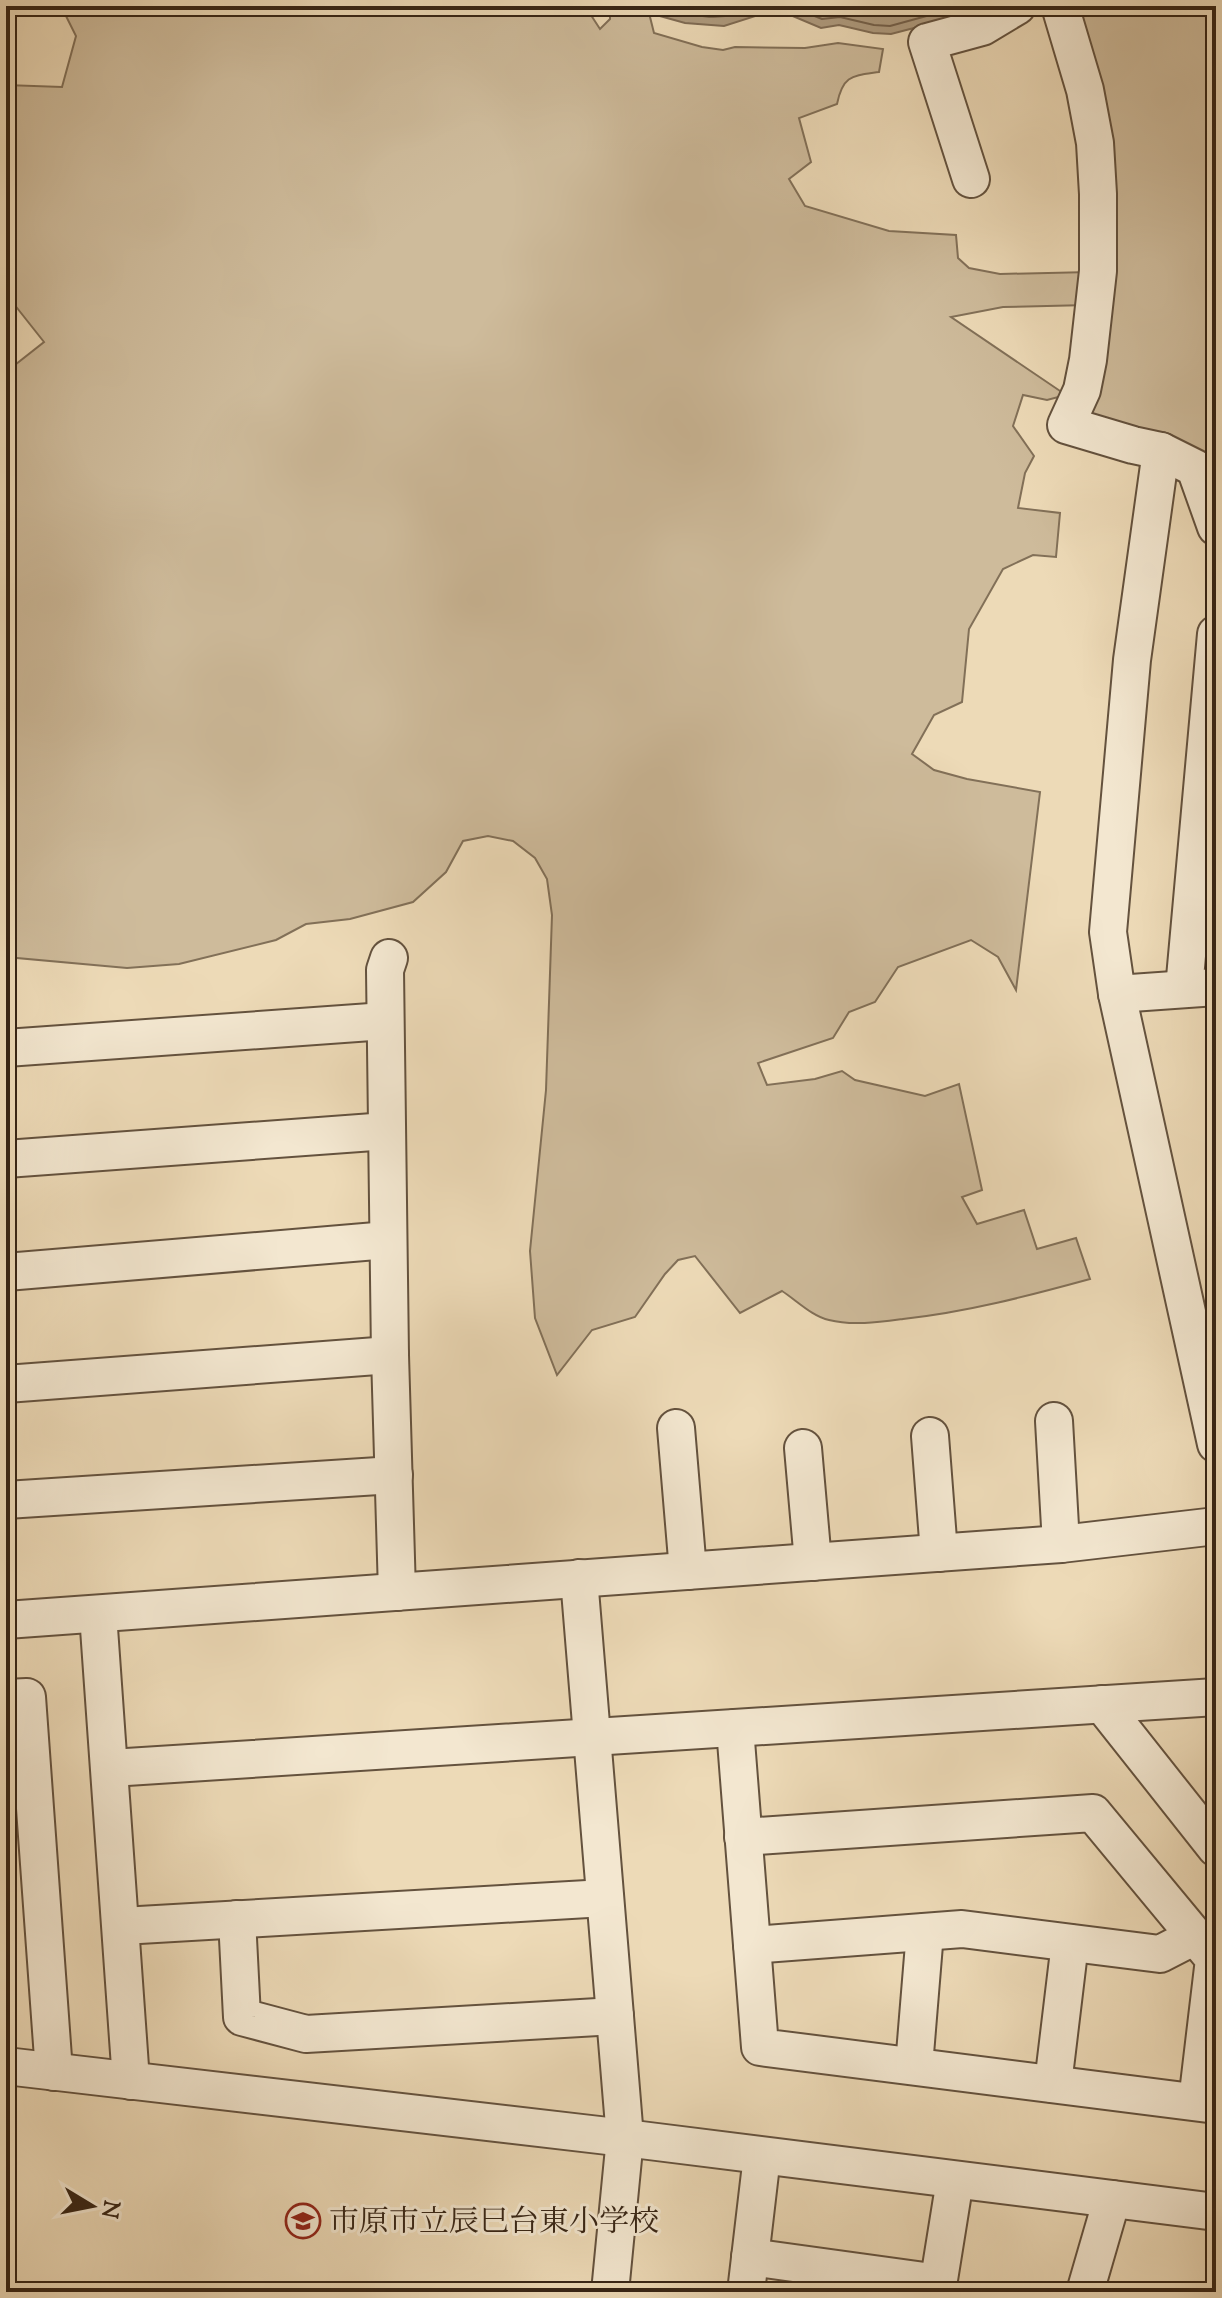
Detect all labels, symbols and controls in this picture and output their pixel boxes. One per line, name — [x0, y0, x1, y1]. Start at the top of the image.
north arrow — [52, 2166, 132, 2246]
text: N — [91, 2198, 126, 2221]
school or university icon: 市原市立辰巳台東小学校 — [284, 2202, 322, 2240]
place label: 市原市立辰巳台東小学校 — [329, 2202, 659, 2245]

